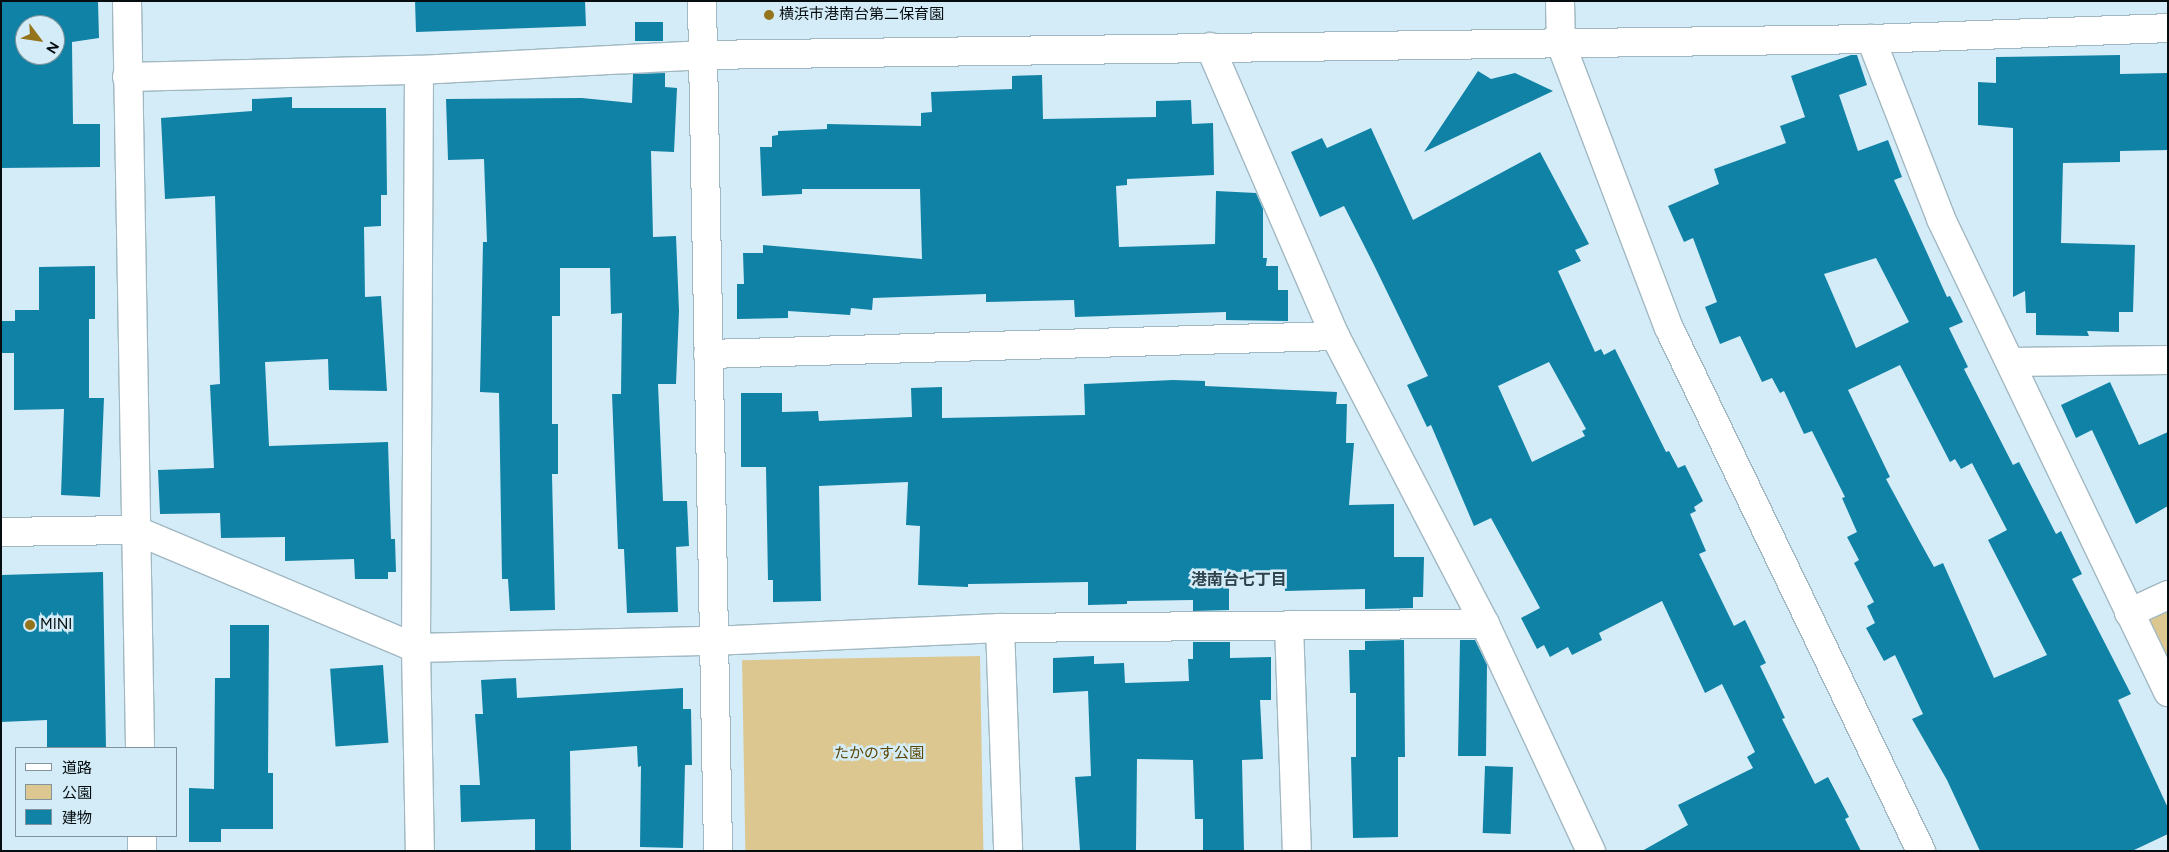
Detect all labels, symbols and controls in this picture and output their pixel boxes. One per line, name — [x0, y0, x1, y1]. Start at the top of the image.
place label: 横浜市港南台第二保育園 — [779, 6, 944, 24]
marker: 横浜市港南台第二保育園 — [763, 9, 775, 21]
north arrow — [15, 15, 65, 65]
text: N — [42, 38, 63, 56]
district label: 港南台七丁目 — [1191, 570, 1287, 590]
place label: MINI — [40, 616, 72, 634]
marker: MINI — [24, 619, 36, 631]
park label: たかのす公園 — [834, 745, 924, 763]
legend — [15, 747, 178, 837]
text: 道路 — [62, 759, 92, 777]
text: 公園 — [62, 784, 92, 802]
text: 建物 — [62, 809, 92, 827]

